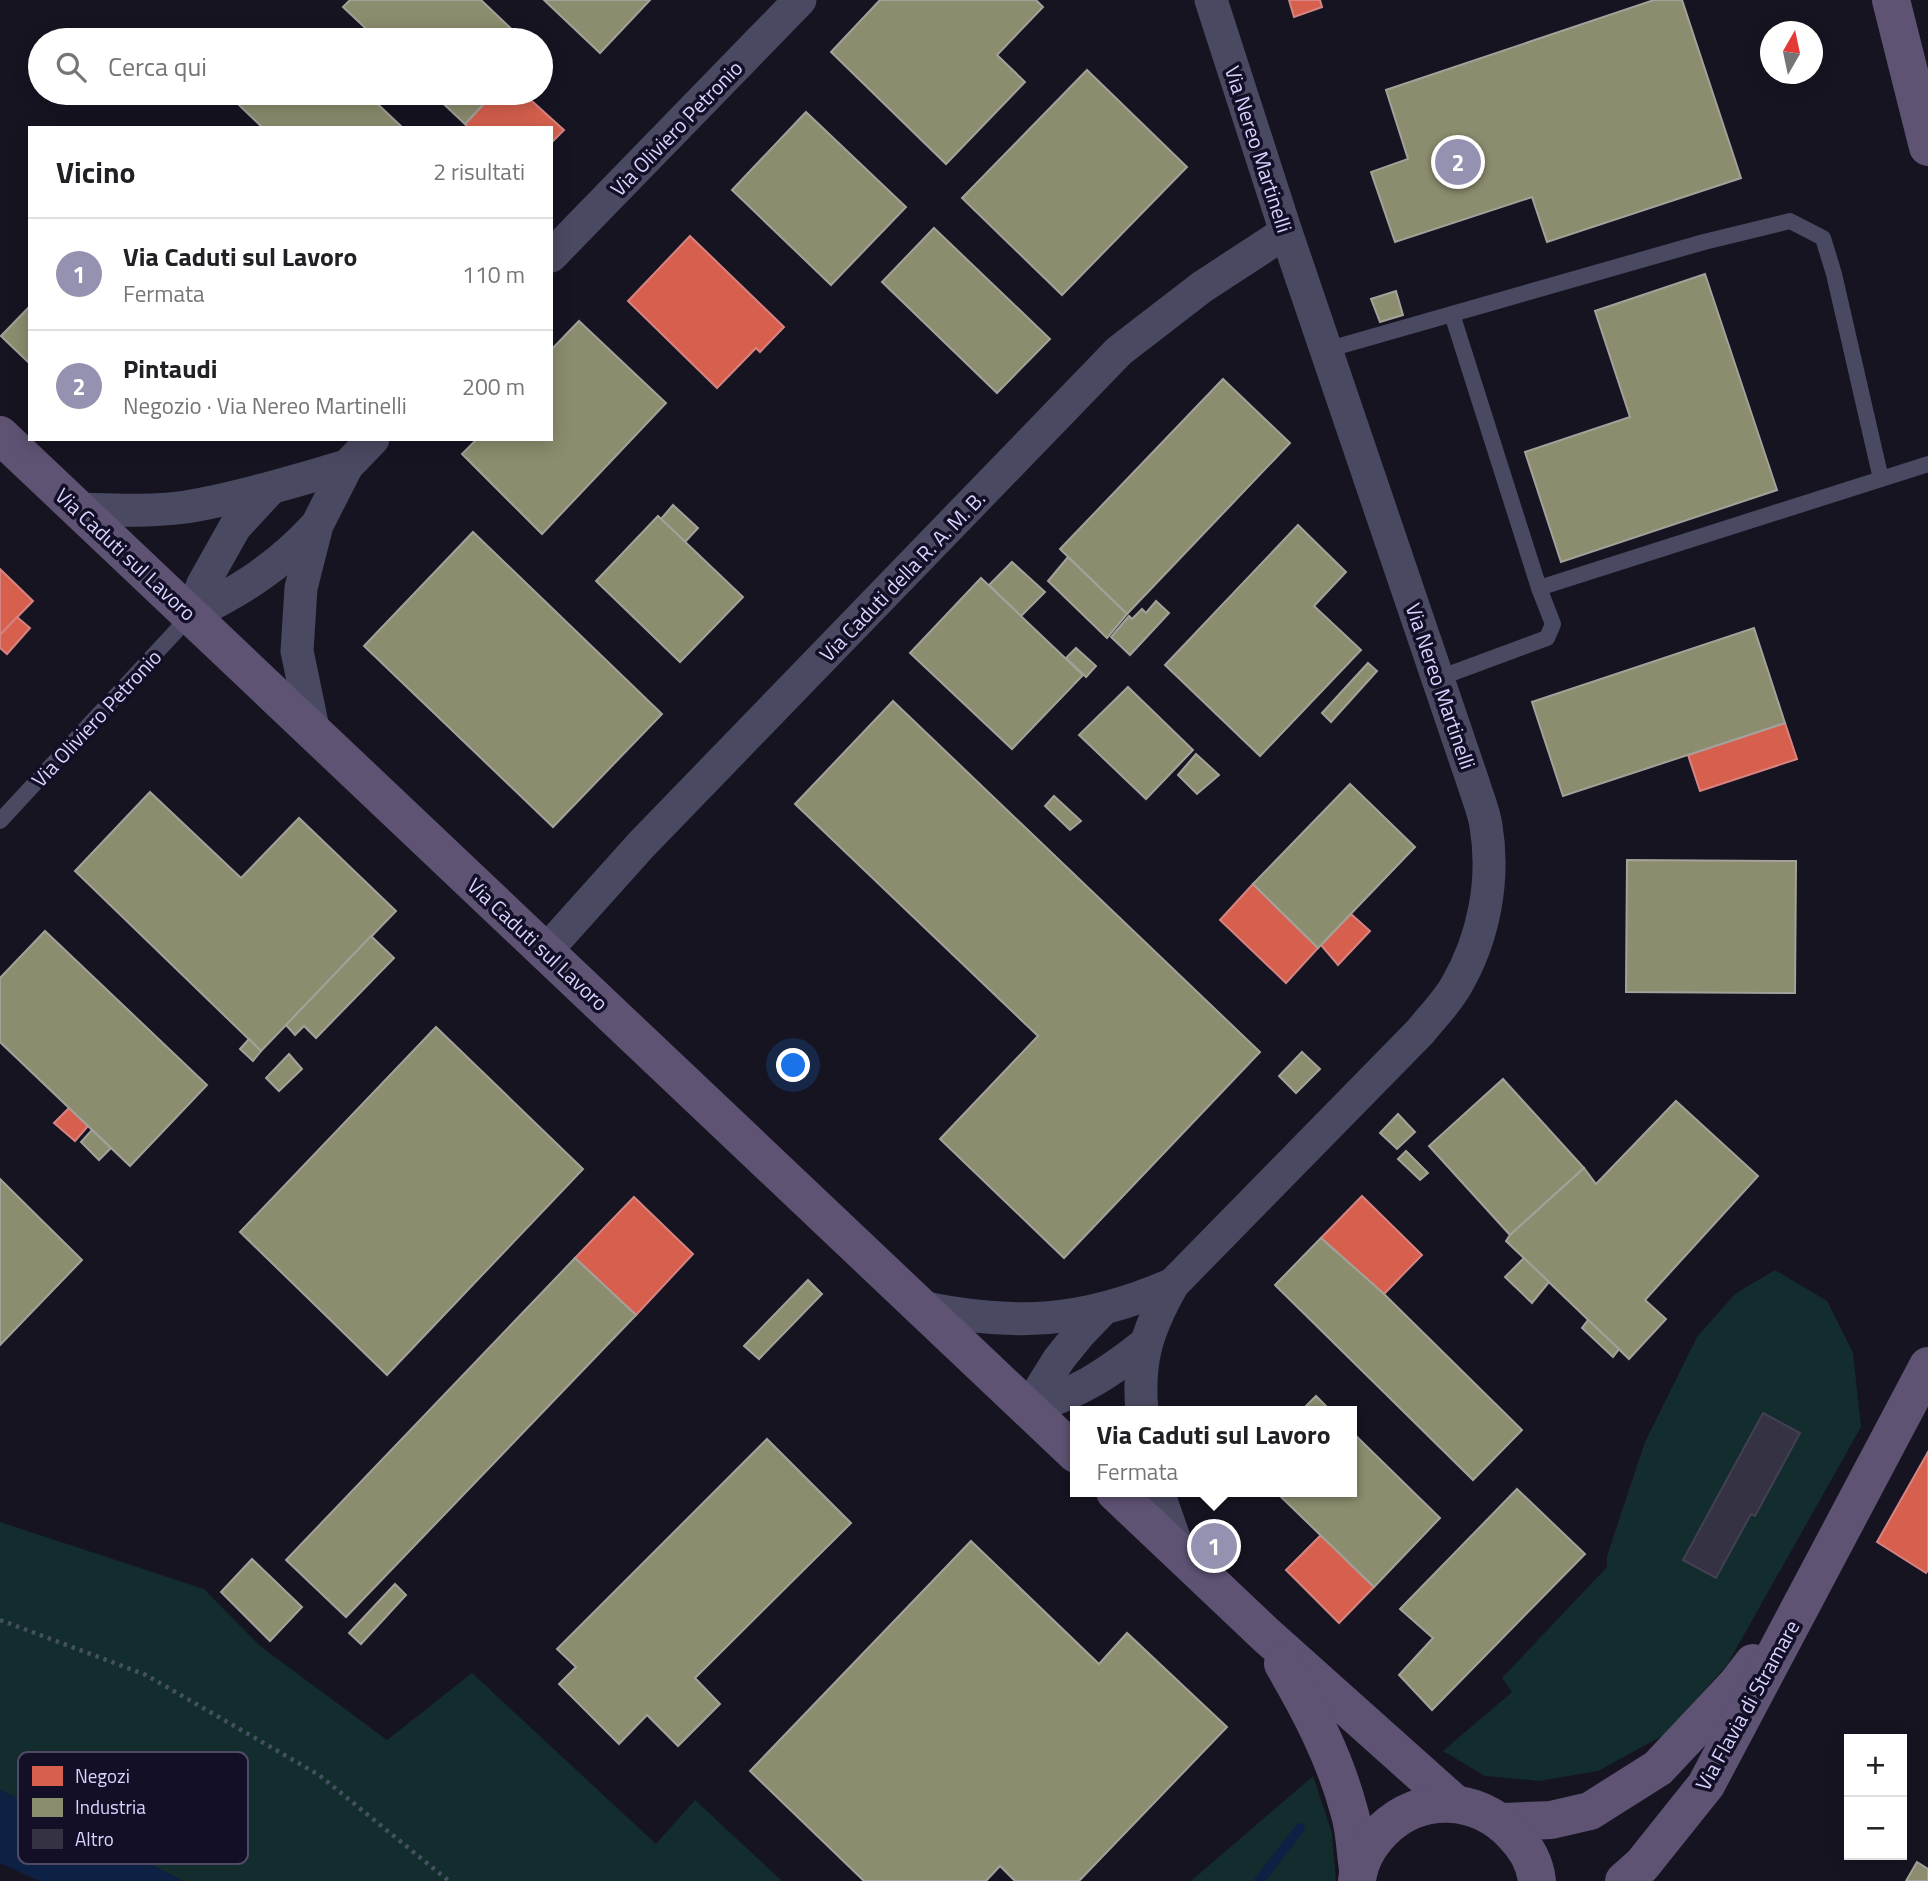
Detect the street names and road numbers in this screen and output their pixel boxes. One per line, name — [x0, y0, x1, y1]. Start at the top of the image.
street label: Via Oliviero Petronio — [602, 53, 750, 203]
street label: Via Nereo Martinelli — [1217, 61, 1301, 237]
street label: Via Caduti sul Lavoro — [48, 480, 204, 628]
street label: Via Caduti della R. A. M. B. — [812, 483, 992, 669]
street label: Via Nereo Martinelli — [1398, 599, 1484, 773]
street label: Via Oliviero Petronio — [23, 642, 169, 794]
street label: Via Caduti sul Lavoro — [460, 870, 616, 1018]
street label: Via Flavia di Stramare — [1687, 1614, 1807, 1796]

